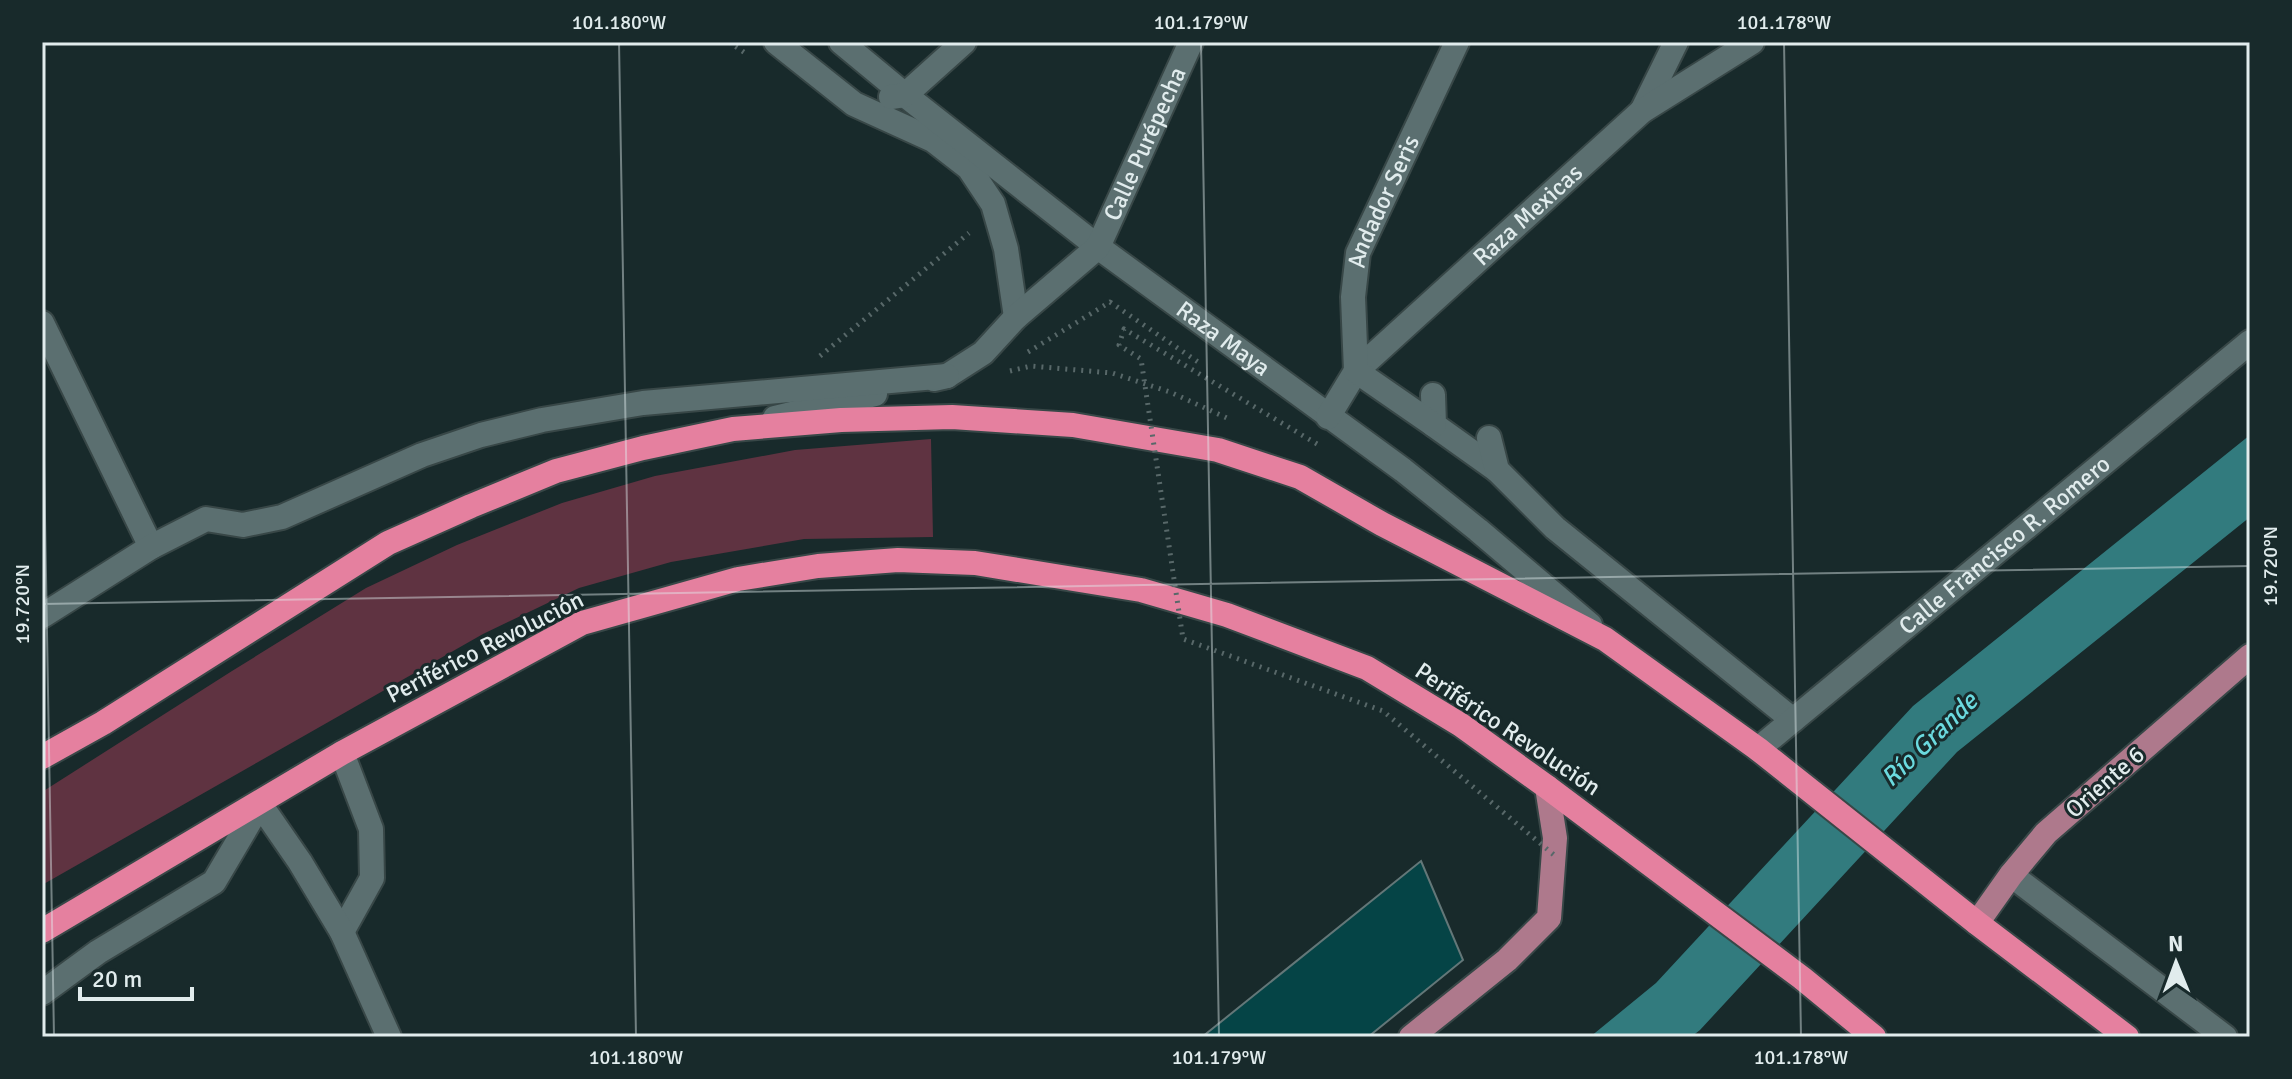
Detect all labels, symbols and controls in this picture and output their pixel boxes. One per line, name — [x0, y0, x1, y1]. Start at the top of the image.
text: 101.180°W — [572, 10, 666, 35]
text: 101.179°W — [1154, 10, 1248, 35]
text: 101.178°W — [1737, 10, 1831, 35]
street label: Calle Purépecha — [1097, 62, 1193, 225]
street label: Andador Seris — [1341, 130, 1426, 270]
street label: Raza Mexicas — [1467, 157, 1589, 272]
street label: Raza Maya — [1170, 294, 1276, 383]
street label: Calle Francisco R. Romero — [1893, 449, 2116, 641]
text: 19.720°N — [2258, 526, 2283, 606]
text: 19.720°N — [10, 564, 35, 644]
street label: Periférico Revolución — [381, 584, 589, 710]
street label: Periférico Revolución — [1409, 656, 1607, 802]
water label: Río Grande — [1875, 684, 1986, 794]
street label: Oriente 6 — [2059, 739, 2151, 825]
north arrow — [2136, 923, 2216, 1003]
text: N — [2168, 930, 2184, 957]
scale bar — [80, 951, 192, 1001]
text: 20 m — [92, 964, 142, 994]
text: 101.180°W — [589, 1045, 683, 1070]
text: 101.179°W — [1172, 1045, 1266, 1070]
text: 101.178°W — [1754, 1045, 1848, 1070]

